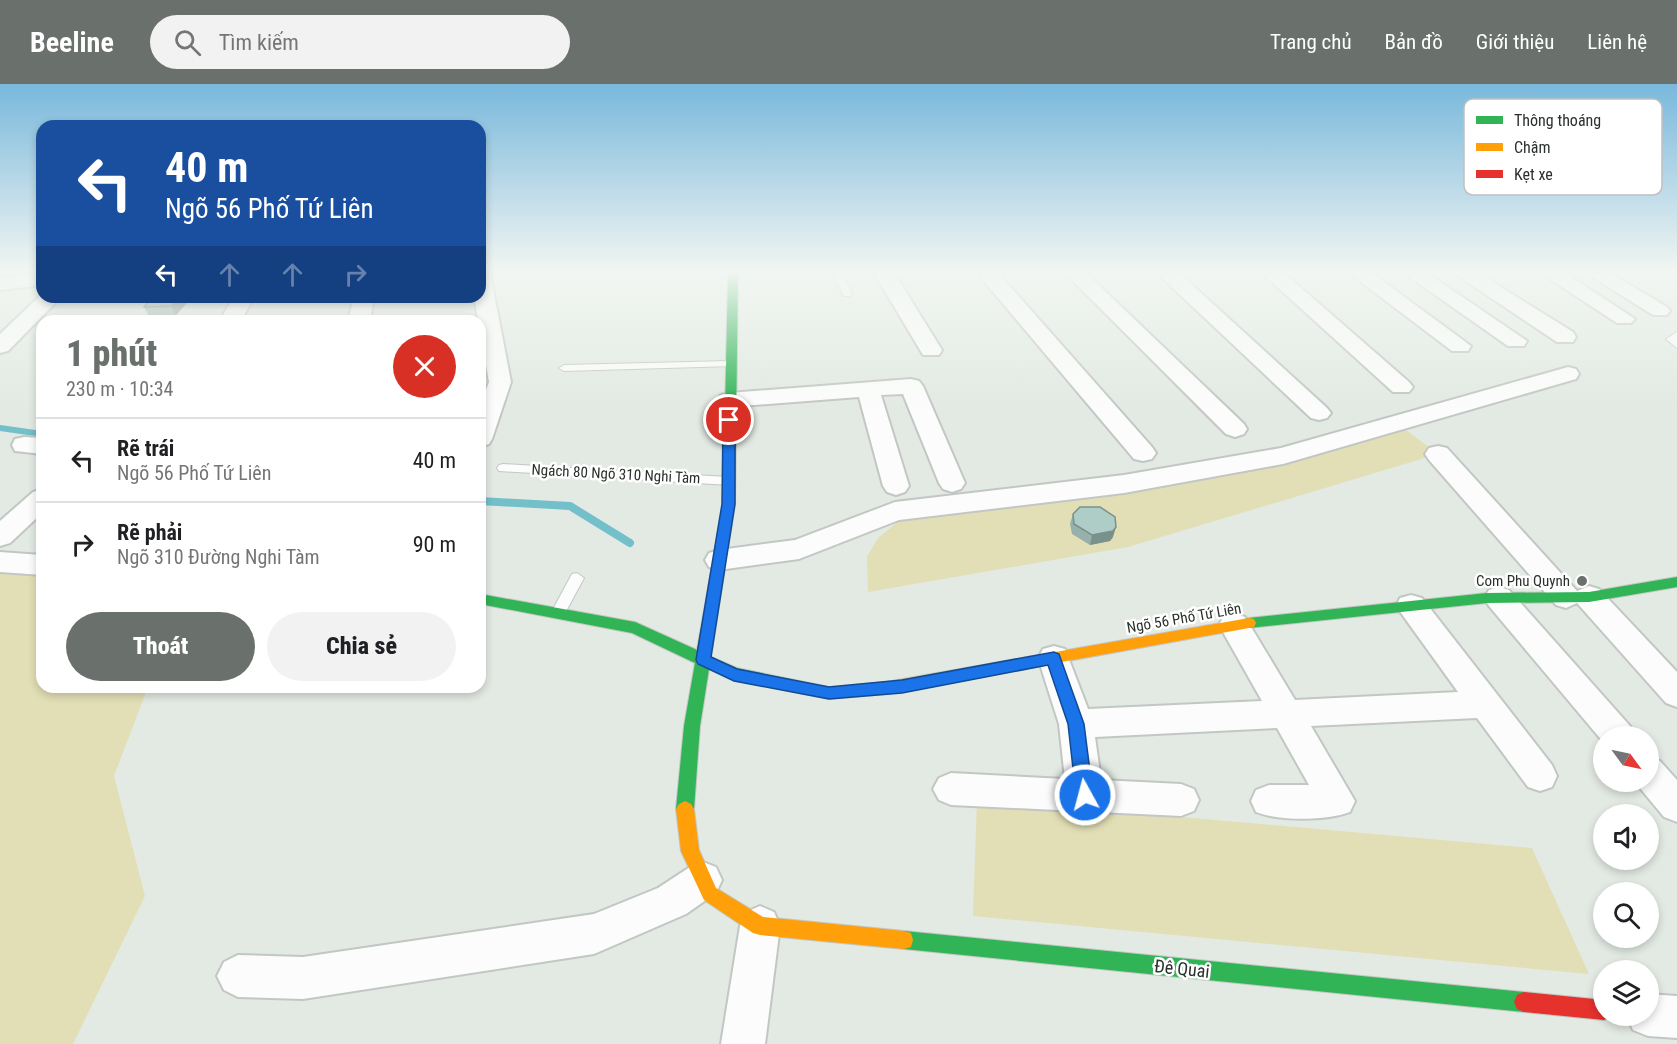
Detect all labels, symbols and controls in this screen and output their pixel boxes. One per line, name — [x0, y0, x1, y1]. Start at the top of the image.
search box — [150, 15, 570, 69]
text: Beeline — [30, 26, 114, 59]
icon: search — [171, 26, 204, 59]
text: Tìm kiếm — [219, 30, 299, 55]
text: Trang chủ — [1270, 30, 1352, 54]
text: Bản đồ — [1385, 30, 1443, 54]
text: Giới thiệu — [1476, 30, 1554, 54]
text: Liên hệ — [1587, 30, 1647, 54]
legend — [1464, 99, 1662, 195]
text: Thông thoáng — [1514, 111, 1601, 130]
text: Chậm — [1514, 138, 1551, 157]
text: 40 m — [165, 143, 248, 192]
icon: left — [66, 144, 144, 222]
text: Kẹt xe — [1514, 165, 1553, 184]
text: Ngõ 56 Phố Tứ Liên — [165, 193, 374, 225]
icon: left — [150, 258, 183, 291]
icon: ahead — [213, 258, 246, 291]
icon: ahead — [276, 258, 309, 291]
icon: right — [339, 258, 372, 291]
text: 1 phút — [66, 333, 157, 375]
button: close — [393, 335, 456, 398]
text: 230 m · 10:34 — [66, 377, 173, 401]
pin — [703, 394, 754, 445]
icon: arrive — [712, 403, 745, 436]
text: Rẽ trái — [117, 436, 174, 461]
icon: left — [66, 444, 99, 477]
text: 40 m — [413, 448, 456, 473]
text: Ngõ 56 Phố Tứ Liên — [117, 461, 271, 485]
street label: Ngách 80 Ngõ 310 Nghi Tàm — [531, 461, 701, 487]
text: Rẽ phải — [117, 520, 182, 545]
icon: right — [66, 528, 99, 561]
text: 90 m — [413, 532, 456, 557]
text: Ngõ 310 Đường Nghi Tàm — [117, 545, 320, 569]
place label: Com Phu Quynh — [1476, 572, 1570, 590]
marker: Com Phu Quynh — [1575, 574, 1589, 588]
street label: Ngõ 56 Phố Tứ Liên — [1125, 599, 1243, 637]
button: Thoát — [66, 612, 255, 681]
button: Chia sẻ — [267, 612, 456, 681]
north arrow — [1593, 726, 1659, 792]
map controls — [1593, 726, 1659, 1026]
position arrow — [1053, 763, 1117, 827]
button: sound — [1593, 804, 1659, 870]
button: search — [1593, 882, 1659, 948]
street label: Đê Quai — [1153, 955, 1211, 982]
button: layers — [1593, 960, 1659, 1026]

